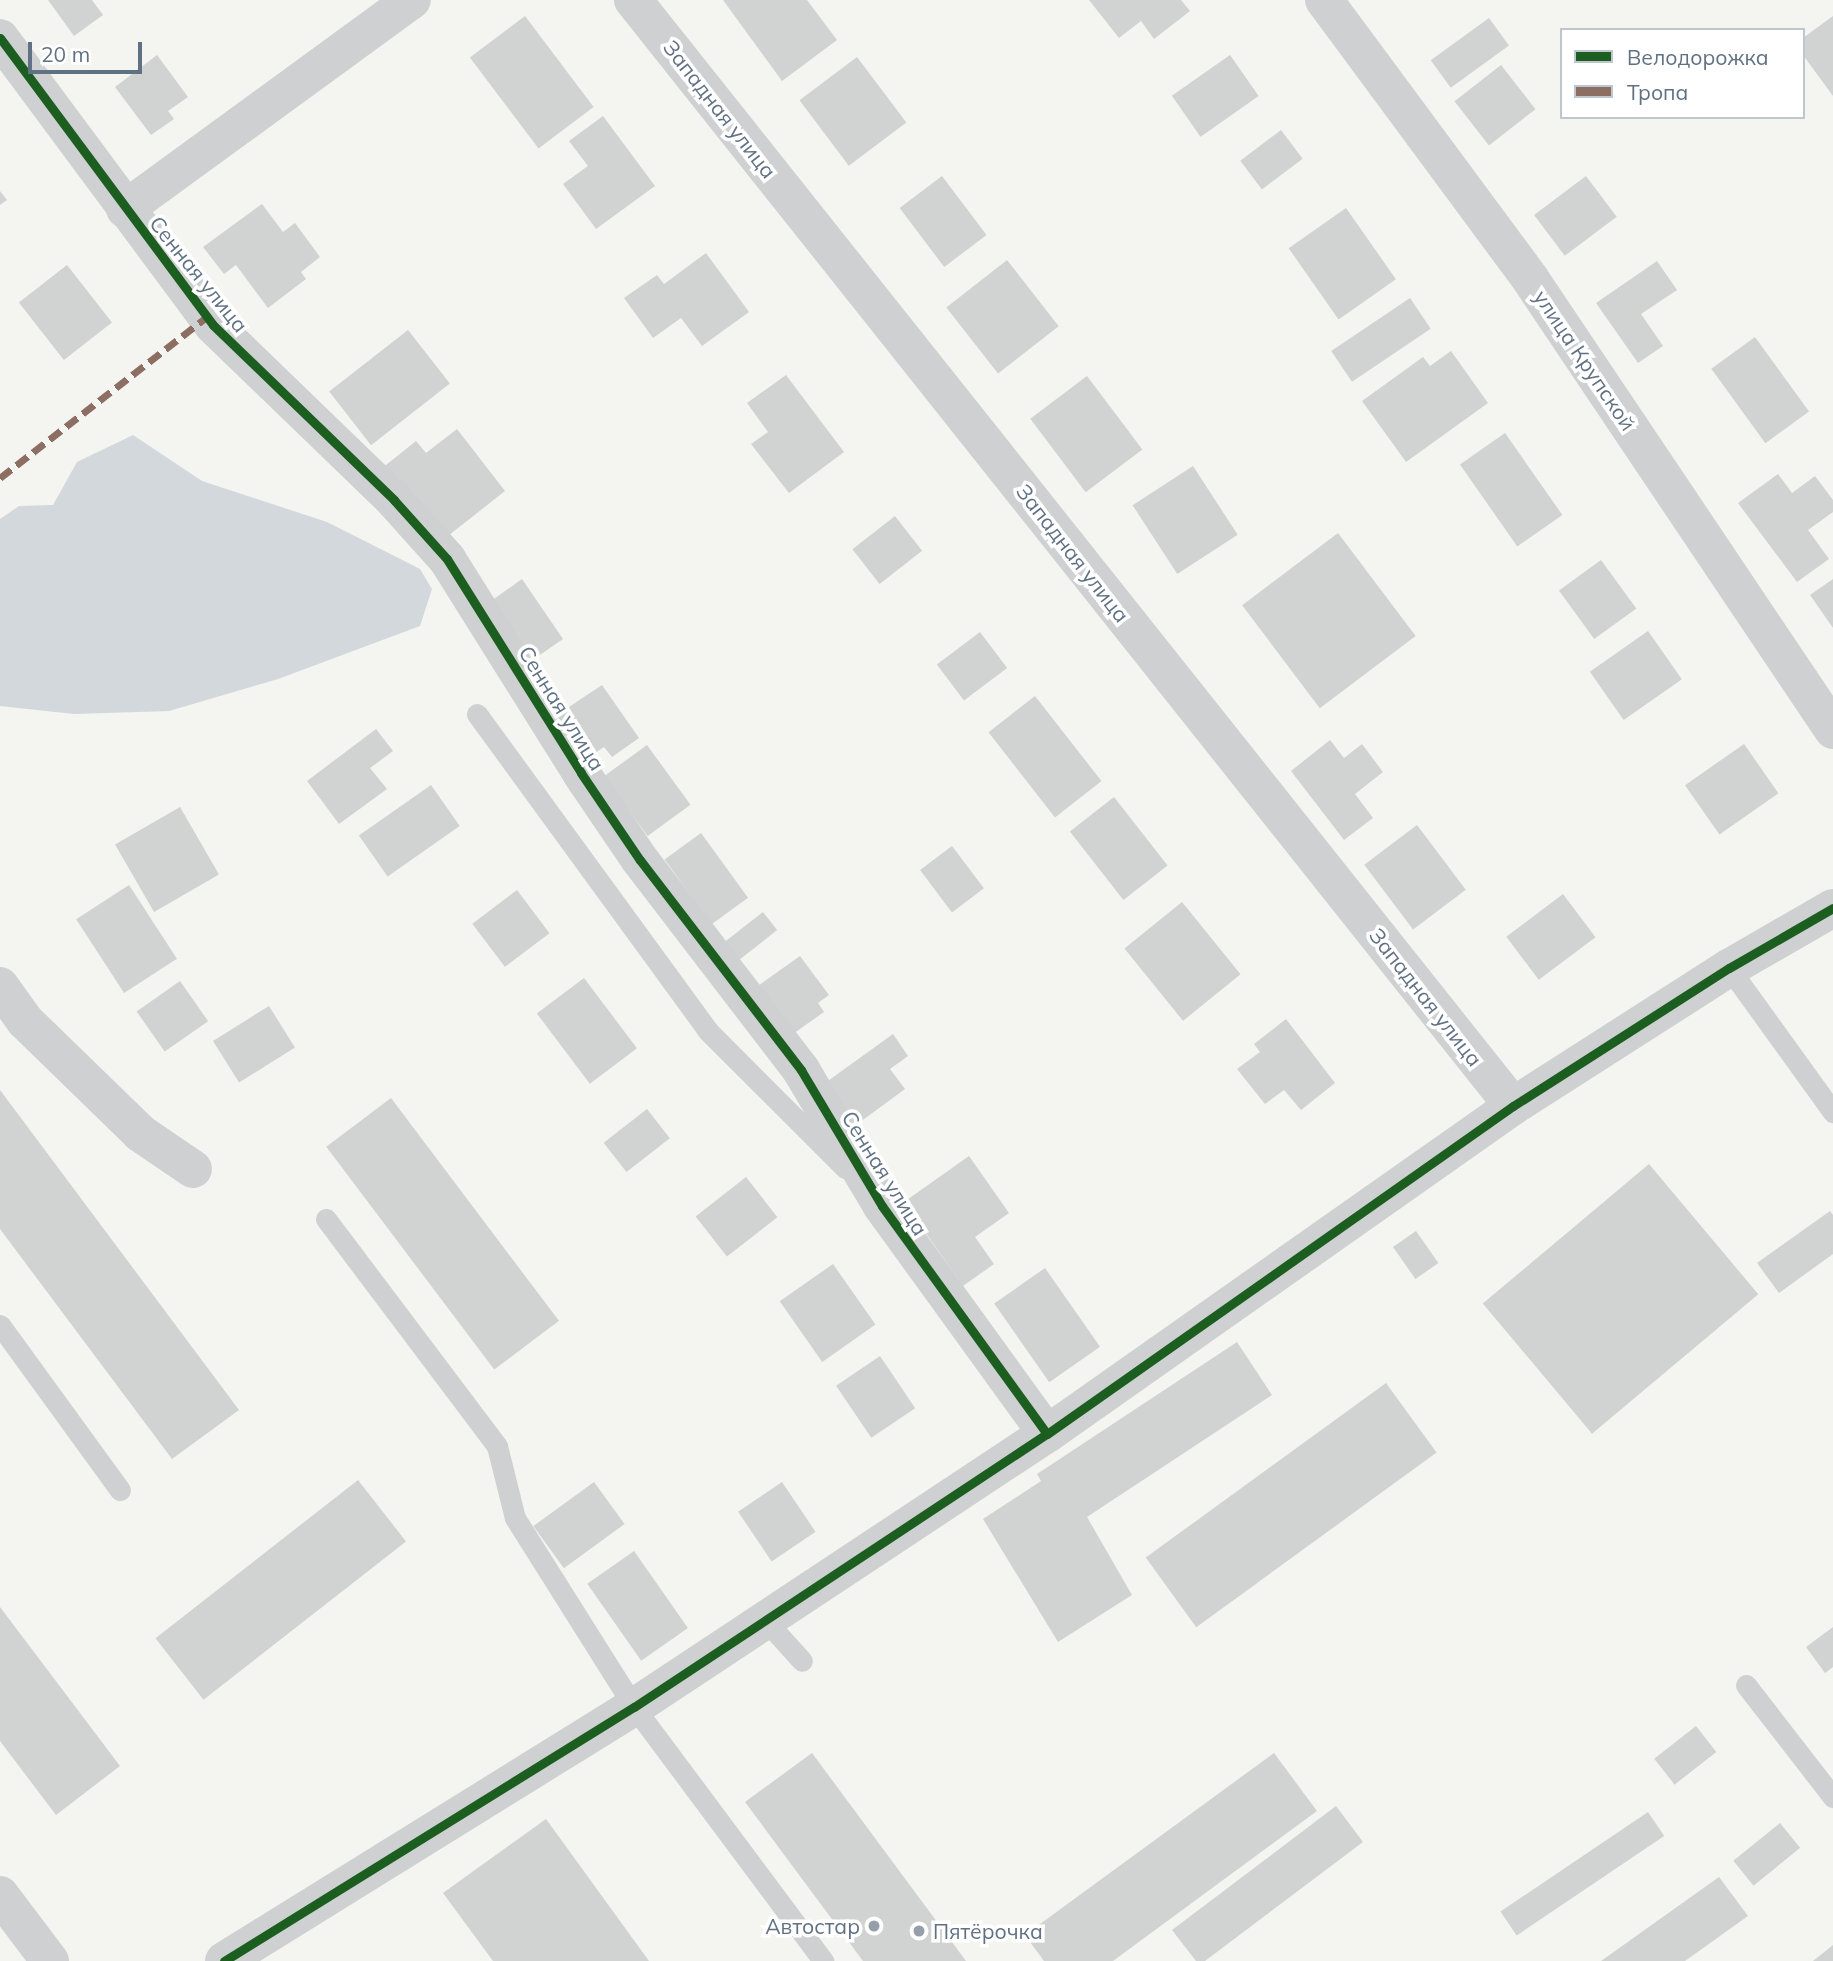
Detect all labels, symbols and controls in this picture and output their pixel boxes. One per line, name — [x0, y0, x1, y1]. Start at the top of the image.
scale bar — [32, 28, 145, 72]
legend — [1560, 28, 1805, 119]
street label: Западная улица — [658, 35, 782, 183]
text: 20 m — [41, 41, 90, 67]
text: Велодорожка — [1627, 44, 1769, 70]
text: Тропа — [1627, 79, 1688, 105]
street label: Сенная улица — [145, 211, 253, 337]
street label: улица Крупской — [1529, 285, 1641, 435]
street label: Западная улица — [1011, 479, 1135, 627]
street label: Сенная улица — [514, 641, 610, 775]
street label: Западная улица — [1364, 923, 1488, 1071]
street label: Сенная улица — [837, 1106, 933, 1240]
place label: Автостар — [765, 1913, 860, 1939]
marker: Автостар — [866, 1918, 882, 1934]
place label: Пятёрочка — [933, 1918, 1043, 1944]
marker: Пятёрочка — [911, 1923, 927, 1939]

